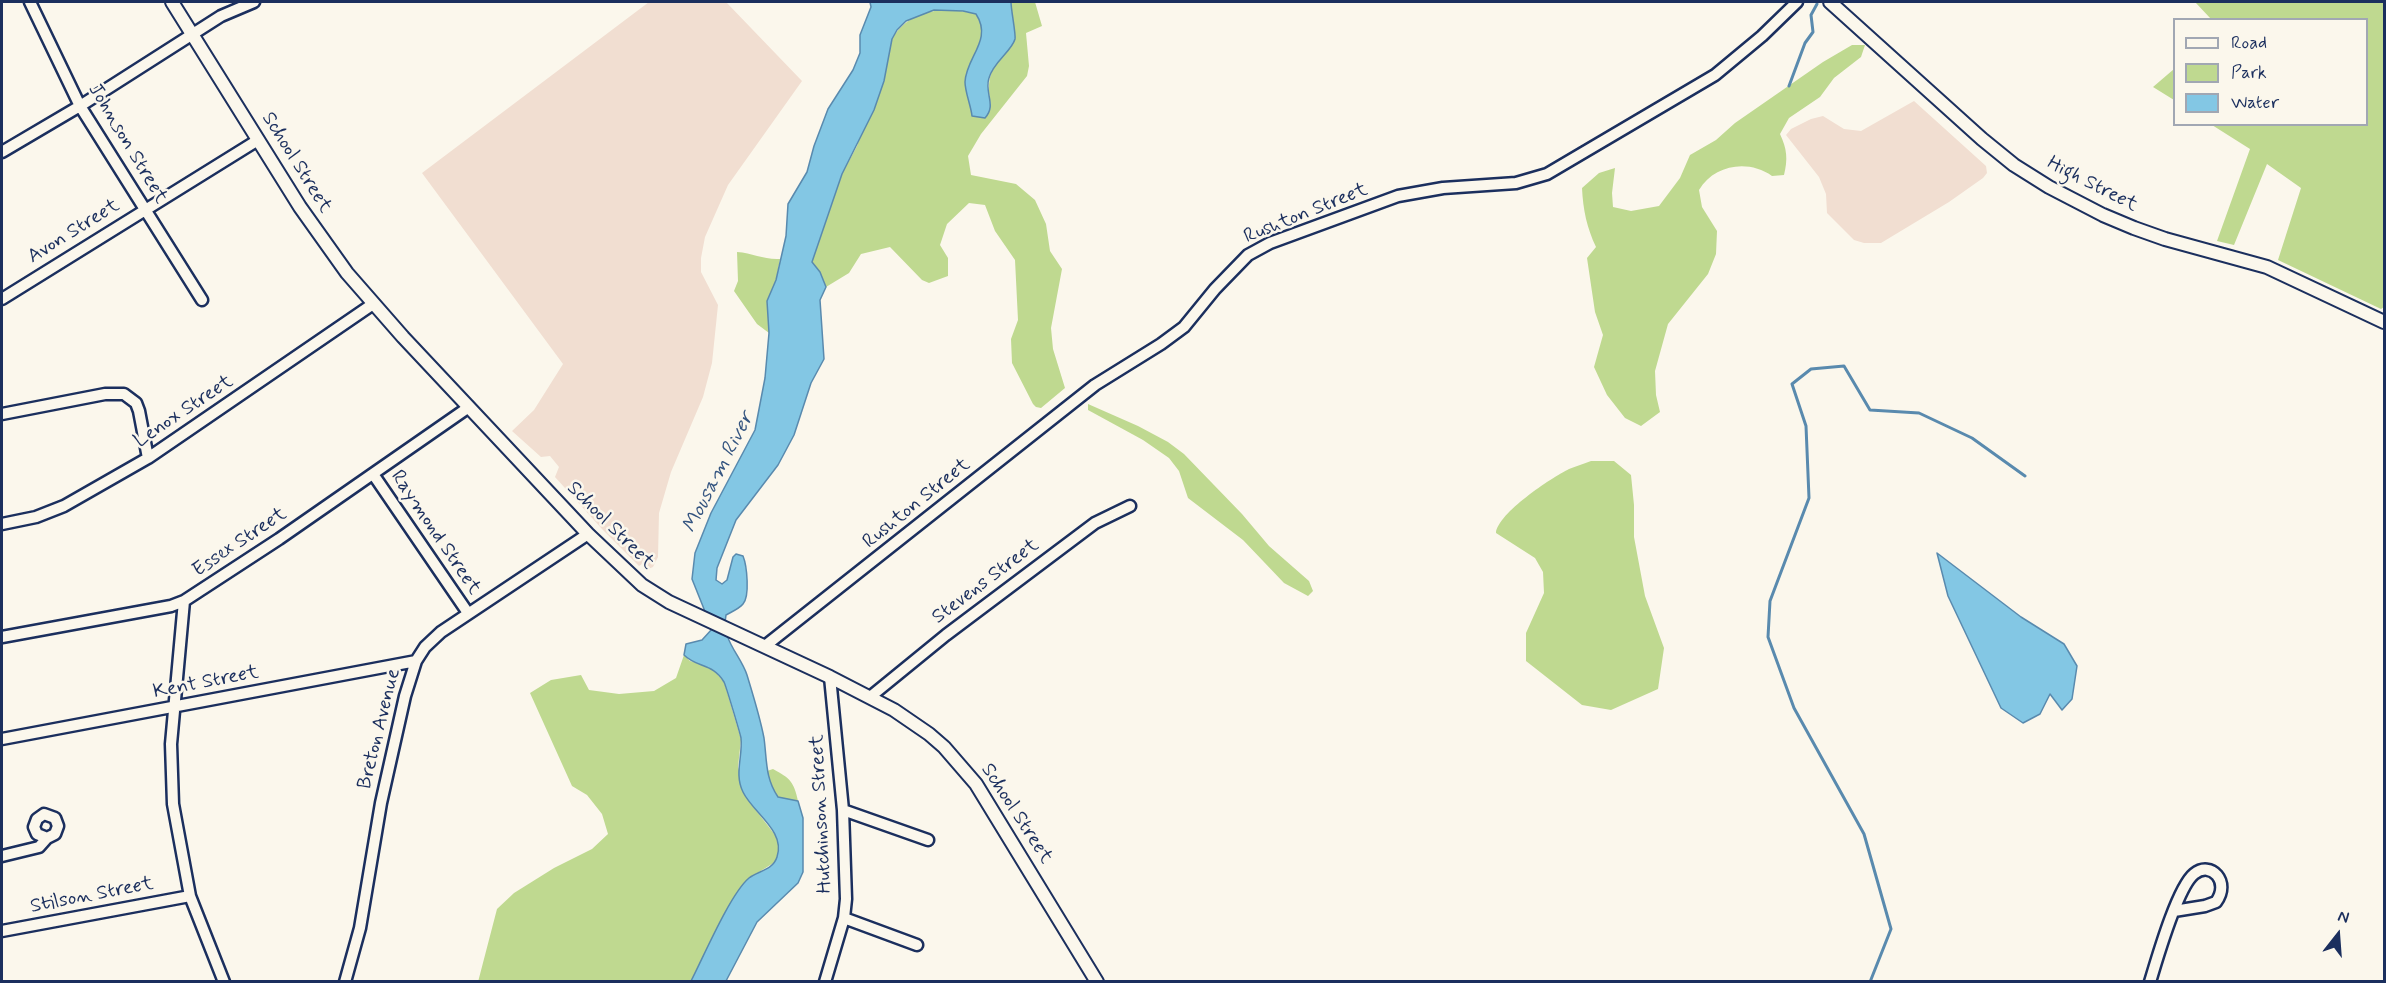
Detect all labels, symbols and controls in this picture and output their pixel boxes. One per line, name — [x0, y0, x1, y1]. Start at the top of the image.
legend — [2173, 18, 2368, 126]
text: Road — [2231, 31, 2267, 55]
text: Park — [2231, 61, 2267, 85]
street label: Johnson Street — [82, 80, 172, 208]
text: Water — [2231, 91, 2279, 115]
street label: School Street — [255, 108, 337, 218]
street label: High Street — [2043, 152, 2141, 218]
street label: Rushton Street — [1241, 178, 1371, 250]
street label: Avon Street — [24, 194, 124, 270]
street label: Lenox Street — [130, 370, 238, 454]
water label: Mousam River — [678, 408, 760, 538]
street label: Rushton Street — [859, 453, 975, 555]
street label: Raymond Street — [385, 466, 485, 600]
street label: School Street — [561, 477, 659, 575]
street label: Essex Street — [188, 503, 292, 583]
street label: Stevens Street — [928, 534, 1044, 630]
street label: Kent Street — [151, 661, 261, 705]
street label: Breton Avenue — [353, 666, 407, 792]
street label: Hutchinson Street — [806, 734, 838, 894]
street label: School Street — [975, 759, 1057, 869]
street label: Stilson Street — [28, 872, 156, 920]
north arrow — [2308, 905, 2368, 965]
text: N — [2335, 906, 2352, 929]

